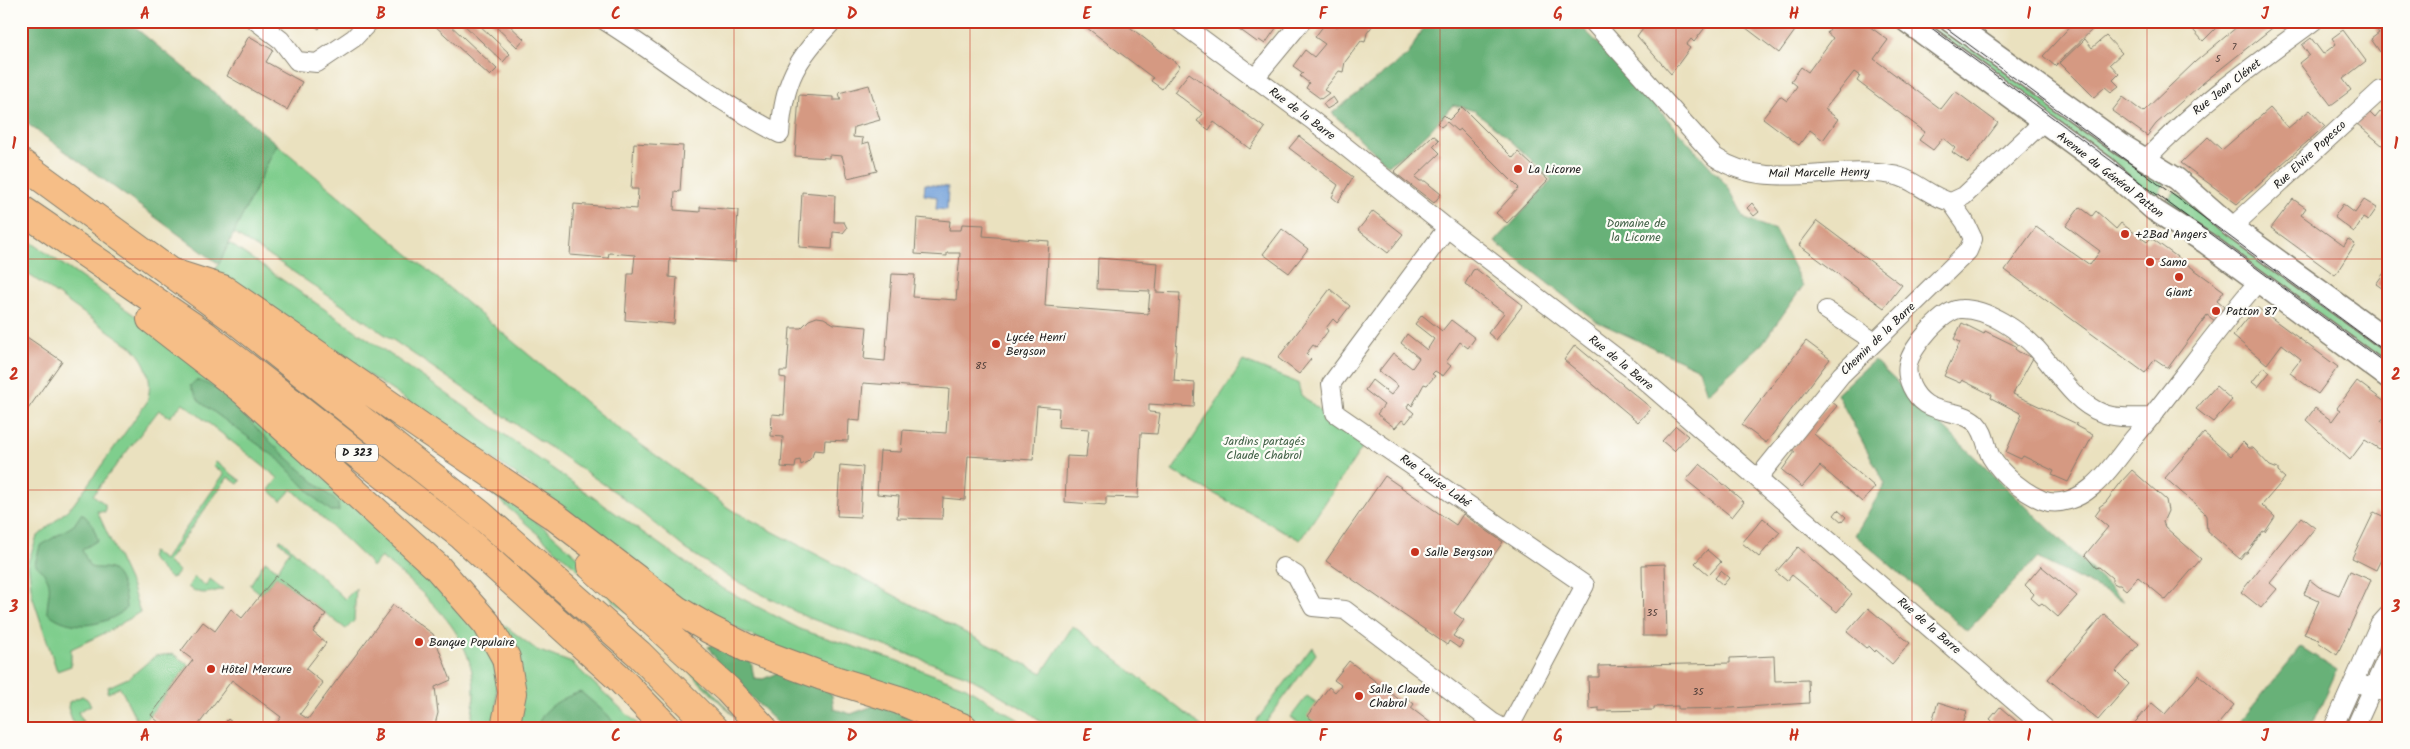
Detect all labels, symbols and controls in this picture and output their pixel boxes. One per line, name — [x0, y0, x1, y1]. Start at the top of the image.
text: A — [140, 2, 150, 27]
text: B — [376, 2, 386, 27]
text: C — [611, 2, 621, 27]
text: D — [847, 2, 858, 27]
text: E — [1083, 2, 1093, 27]
text: F — [1319, 2, 1329, 27]
text: G — [1553, 2, 1563, 27]
text: H — [1789, 2, 1799, 27]
text: I — [2027, 2, 2032, 27]
text: J — [2261, 2, 2270, 27]
house number: 7 — [2232, 39, 2237, 55]
house number: 5 — [2215, 51, 2221, 67]
street label: Rue Jean Clénet — [2189, 54, 2266, 120]
street label: Rue de la Barre — [1265, 83, 1340, 146]
street label: Rue Elvire Popesco — [2269, 116, 2351, 194]
street label: Avenue du Général Patton — [2052, 127, 2168, 223]
text: 1 — [12, 132, 17, 157]
text: 1 — [2394, 132, 2399, 157]
place label: La Licorne — [1528, 160, 1582, 179]
marker: La Licorne — [1512, 163, 1524, 175]
street label: Mail Marcelle Henry — [1768, 163, 1870, 183]
park label: Domaine de la Licorne — [1606, 214, 1666, 247]
place label: +2Bad Angers — [2135, 225, 2207, 244]
marker: +2Bad Angers — [2119, 228, 2131, 240]
place label: Samo — [2160, 253, 2187, 272]
marker: Samo — [2144, 256, 2156, 268]
marker: Giant — [2173, 271, 2185, 283]
place label: Giant — [2166, 283, 2193, 302]
street label: Chemin de la Barre — [1836, 297, 1921, 380]
place label: Patton 87 — [2226, 302, 2277, 321]
marker: Patton 87 — [2210, 305, 2222, 317]
place label: Lycée Henri Bergson — [1006, 328, 1067, 361]
street label: Rue de la Barre — [1584, 331, 1658, 396]
marker: Lycée Henri Bergson — [990, 338, 1002, 350]
house number: 85 — [975, 358, 987, 374]
text: 2 — [9, 363, 19, 388]
text: 2 — [2391, 363, 2401, 388]
park label: Jardins partagés Claude Chabrol — [1223, 432, 1305, 465]
road number: D 323 — [336, 444, 378, 462]
street label: Rue Louise Labé — [1396, 450, 1475, 513]
place label: Salle Bergson — [1425, 543, 1493, 562]
marker: Salle Bergson — [1409, 546, 1421, 558]
street label: Rue de la Barre — [1893, 593, 1966, 660]
text: 3 — [9, 595, 19, 620]
text: 3 — [2391, 595, 2401, 620]
house number: 35 — [1646, 605, 1658, 621]
place label: Banque Populaire — [429, 633, 515, 652]
marker: Banque Populaire — [413, 636, 425, 648]
place label: Hôtel Mercure — [221, 660, 292, 679]
marker: Hôtel Mercure — [205, 663, 217, 675]
place label: Salle Claude Chabrol — [1369, 680, 1431, 713]
house number: 35 — [1692, 684, 1704, 700]
marker: Salle Claude Chabrol — [1353, 690, 1365, 702]
text: A — [140, 724, 150, 749]
text: B — [376, 724, 386, 749]
text: C — [611, 724, 621, 749]
text: D — [847, 724, 858, 749]
text: E — [1083, 724, 1093, 749]
text: F — [1319, 724, 1329, 749]
text: G — [1553, 724, 1563, 749]
text: H — [1789, 724, 1799, 749]
text: I — [2027, 724, 2032, 749]
text: J — [2261, 724, 2270, 749]

